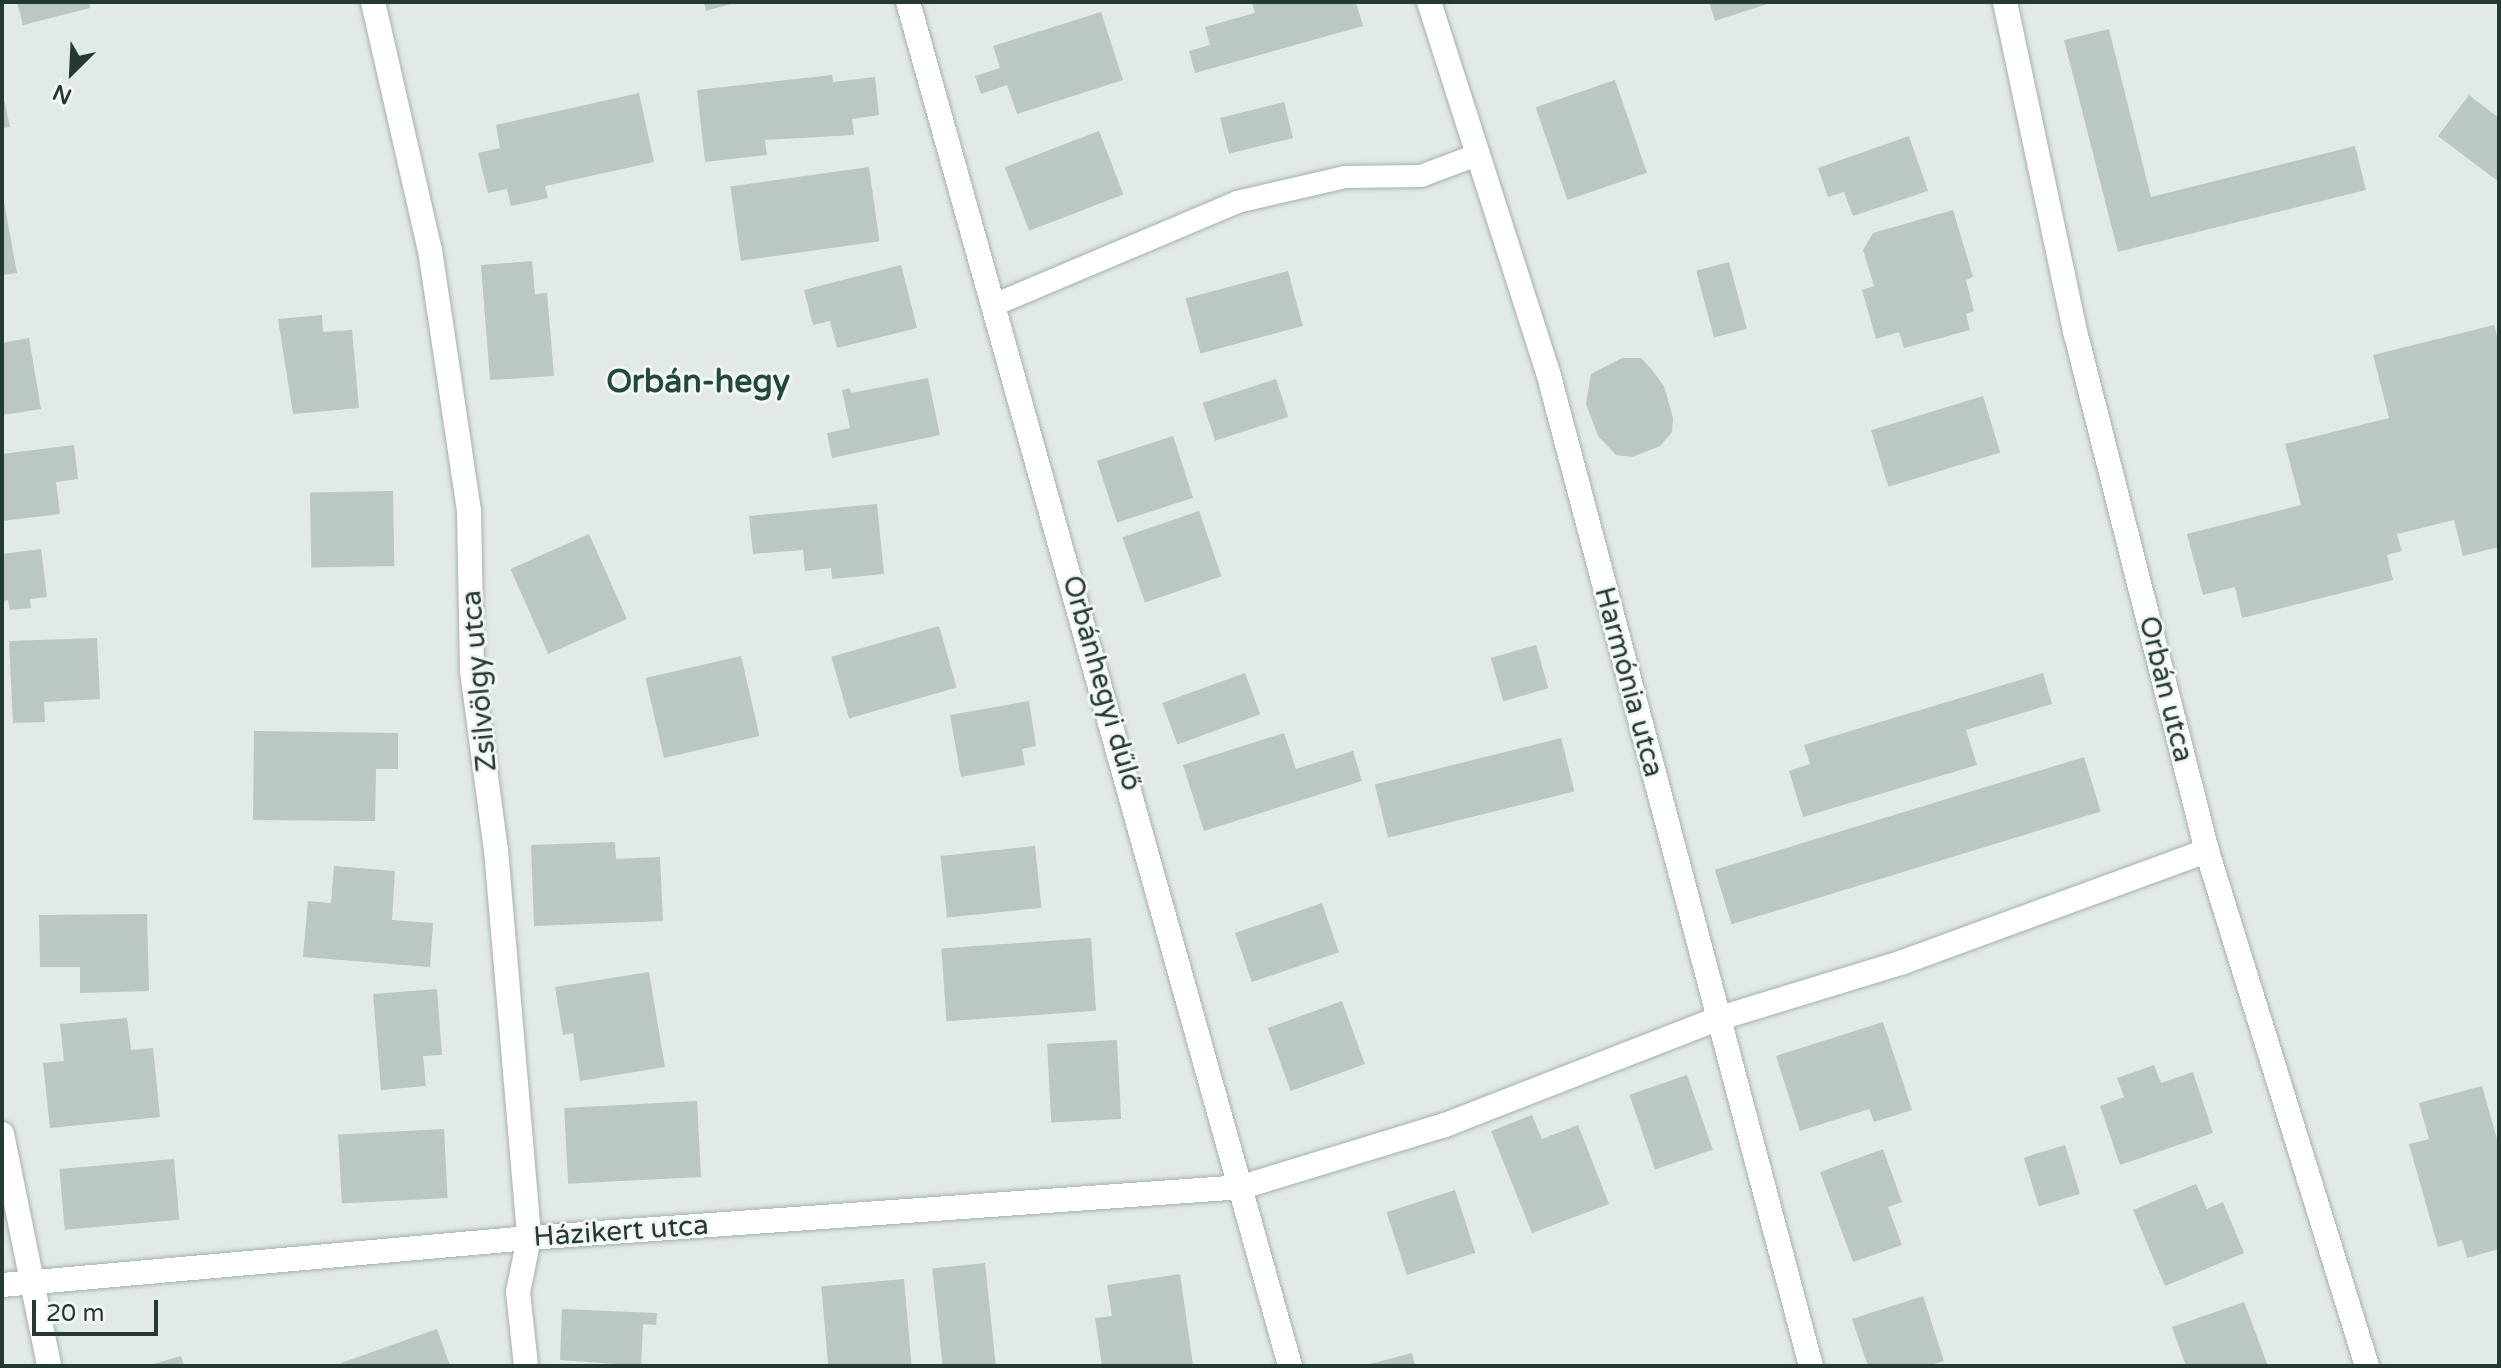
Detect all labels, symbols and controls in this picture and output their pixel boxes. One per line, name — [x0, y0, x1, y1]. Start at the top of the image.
north arrow — [32, 32, 112, 112]
text: N — [49, 78, 76, 109]
district label: Orbán-hegy — [606, 363, 790, 401]
street label: Orbánhegyi dűlő — [1055, 572, 1149, 794]
street label: Harmónia utca — [1587, 583, 1671, 781]
street label: Zsilvölgy utca — [454, 589, 504, 773]
street label: Orbán utca — [2132, 613, 2200, 765]
street label: Házikert utca — [532, 1208, 710, 1254]
scale bar — [36, 1284, 162, 1334]
text: 20 m — [46, 1299, 104, 1328]

